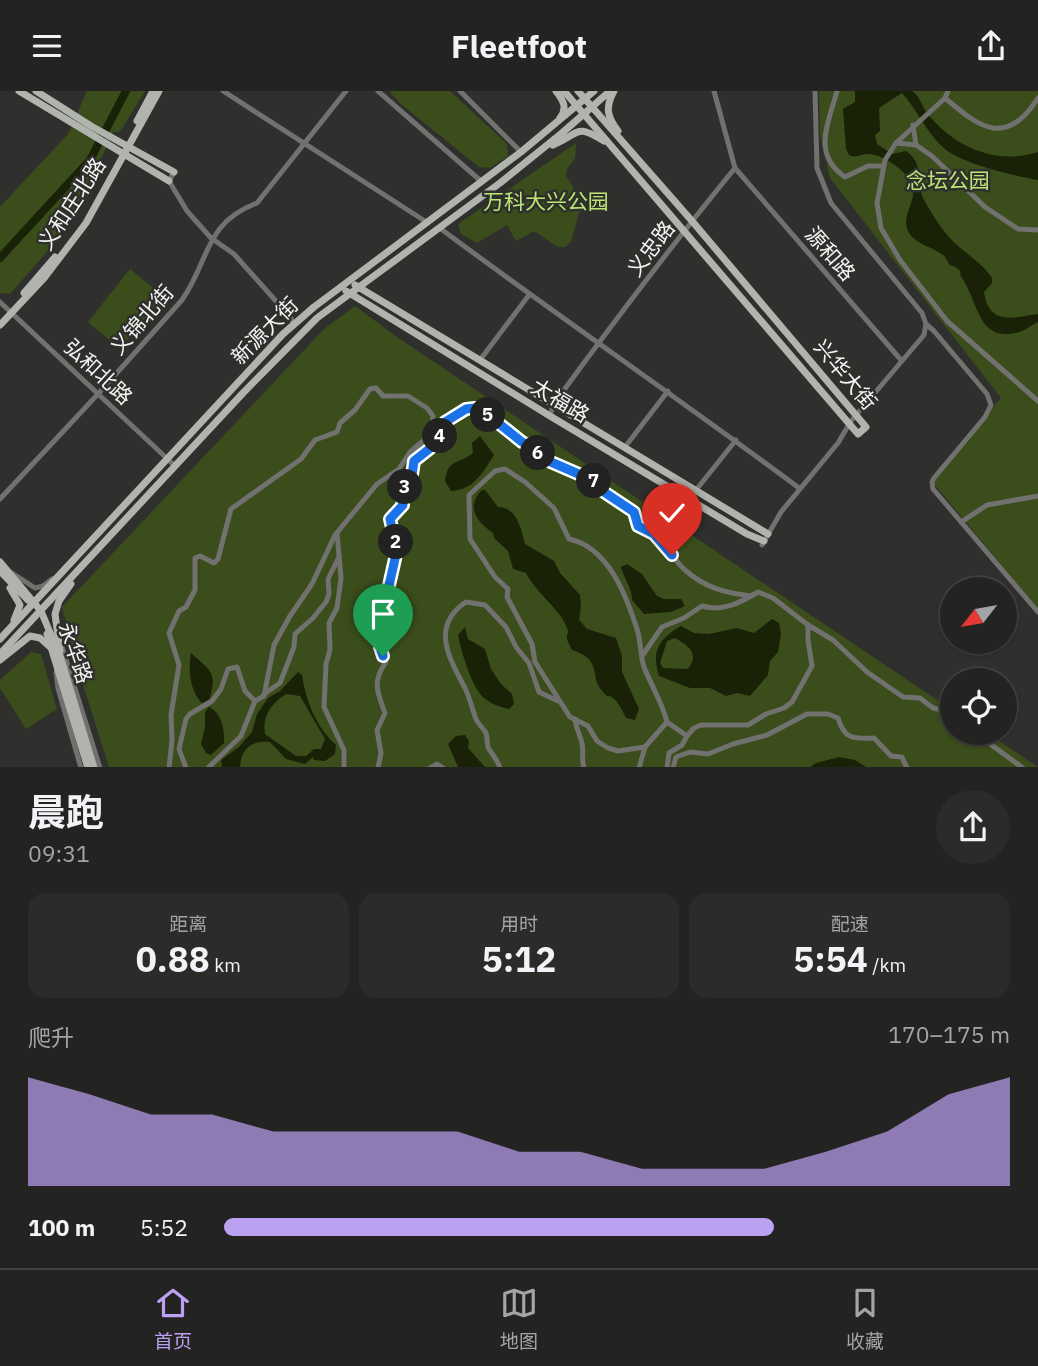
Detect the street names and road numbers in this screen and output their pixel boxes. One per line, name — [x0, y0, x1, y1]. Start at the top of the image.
street label: 义和庄北路 — [31, 152, 111, 255]
street label: 义忠路 — [620, 215, 680, 282]
street label: 源和路 — [800, 220, 862, 286]
street label: 义锦北街 — [103, 278, 179, 360]
street label: 新源大街 — [225, 291, 304, 370]
street label: 弘和北路 — [58, 332, 139, 410]
street label: 兴华大街 — [808, 333, 883, 416]
street label: 太福路 — [526, 372, 595, 428]
street label: 永华路 — [52, 618, 99, 687]

